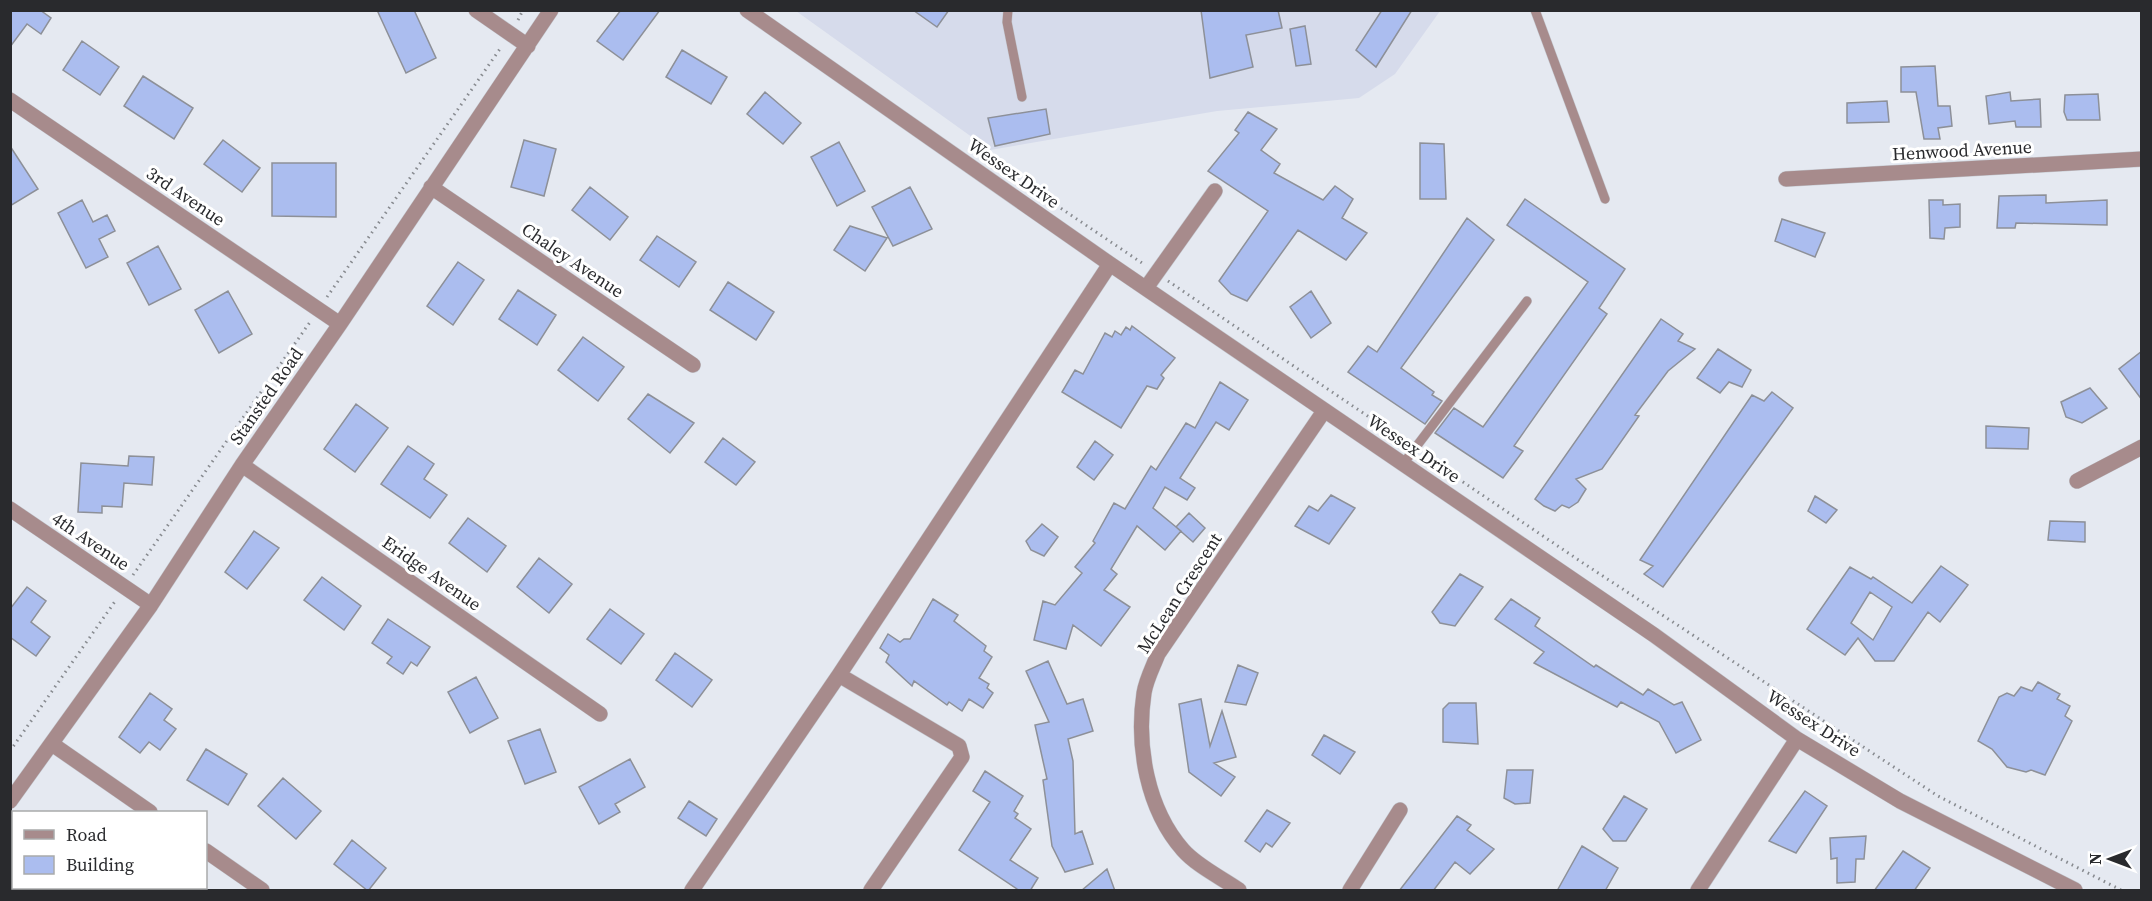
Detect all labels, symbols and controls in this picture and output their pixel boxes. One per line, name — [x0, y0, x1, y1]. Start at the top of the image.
street label: Wessex Drive — [963, 132, 1065, 214]
street label: Henwood Avenue — [1891, 134, 2033, 166]
street label: 3rd Avenue — [142, 160, 230, 232]
street label: Chaley Avenue — [517, 217, 629, 303]
street label: Stansted Road — [223, 343, 309, 449]
street label: Wessex Drive — [1363, 408, 1465, 488]
street label: 4th Avenue — [47, 506, 135, 576]
street label: McLean Crescent — [1131, 528, 1227, 658]
street label: Eridge Avenue — [378, 530, 486, 616]
street label: Wessex Drive — [1762, 683, 1866, 763]
legend — [12, 811, 207, 889]
text: Road — [66, 822, 107, 847]
north arrow — [2080, 829, 2140, 889]
text: Building — [66, 852, 134, 877]
text: N — [2084, 853, 2106, 865]

